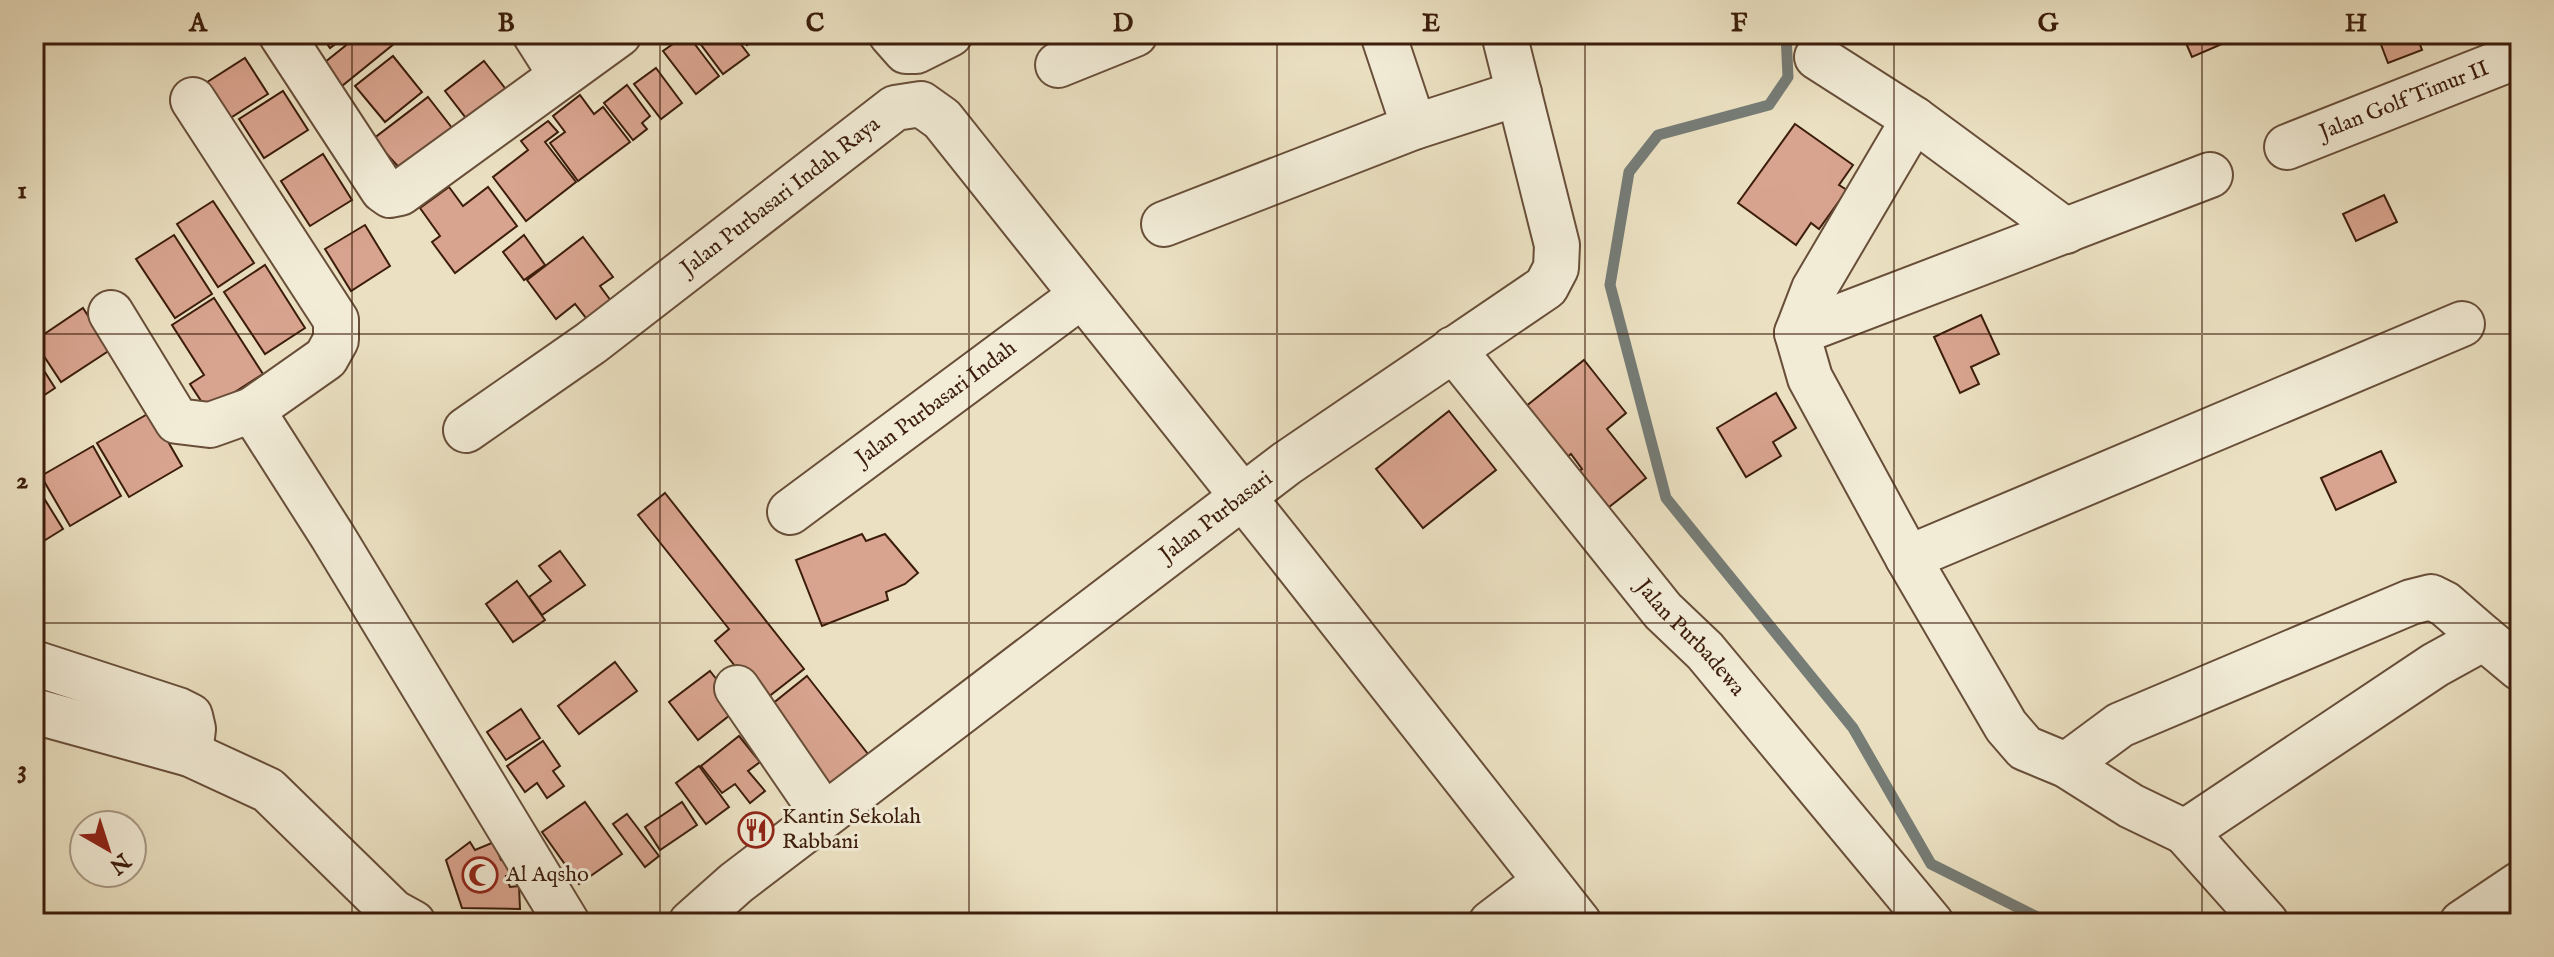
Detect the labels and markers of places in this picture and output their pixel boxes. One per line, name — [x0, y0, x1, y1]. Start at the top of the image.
place label: Kantin Sekolah Rabbani — [782, 803, 921, 856]
restaurant icon: Kantin Sekolah Rabbani — [737, 811, 775, 849]
mosque icon: Al Aqsho — [461, 856, 499, 894]
place label: Al Aqsho — [505, 861, 589, 889]

